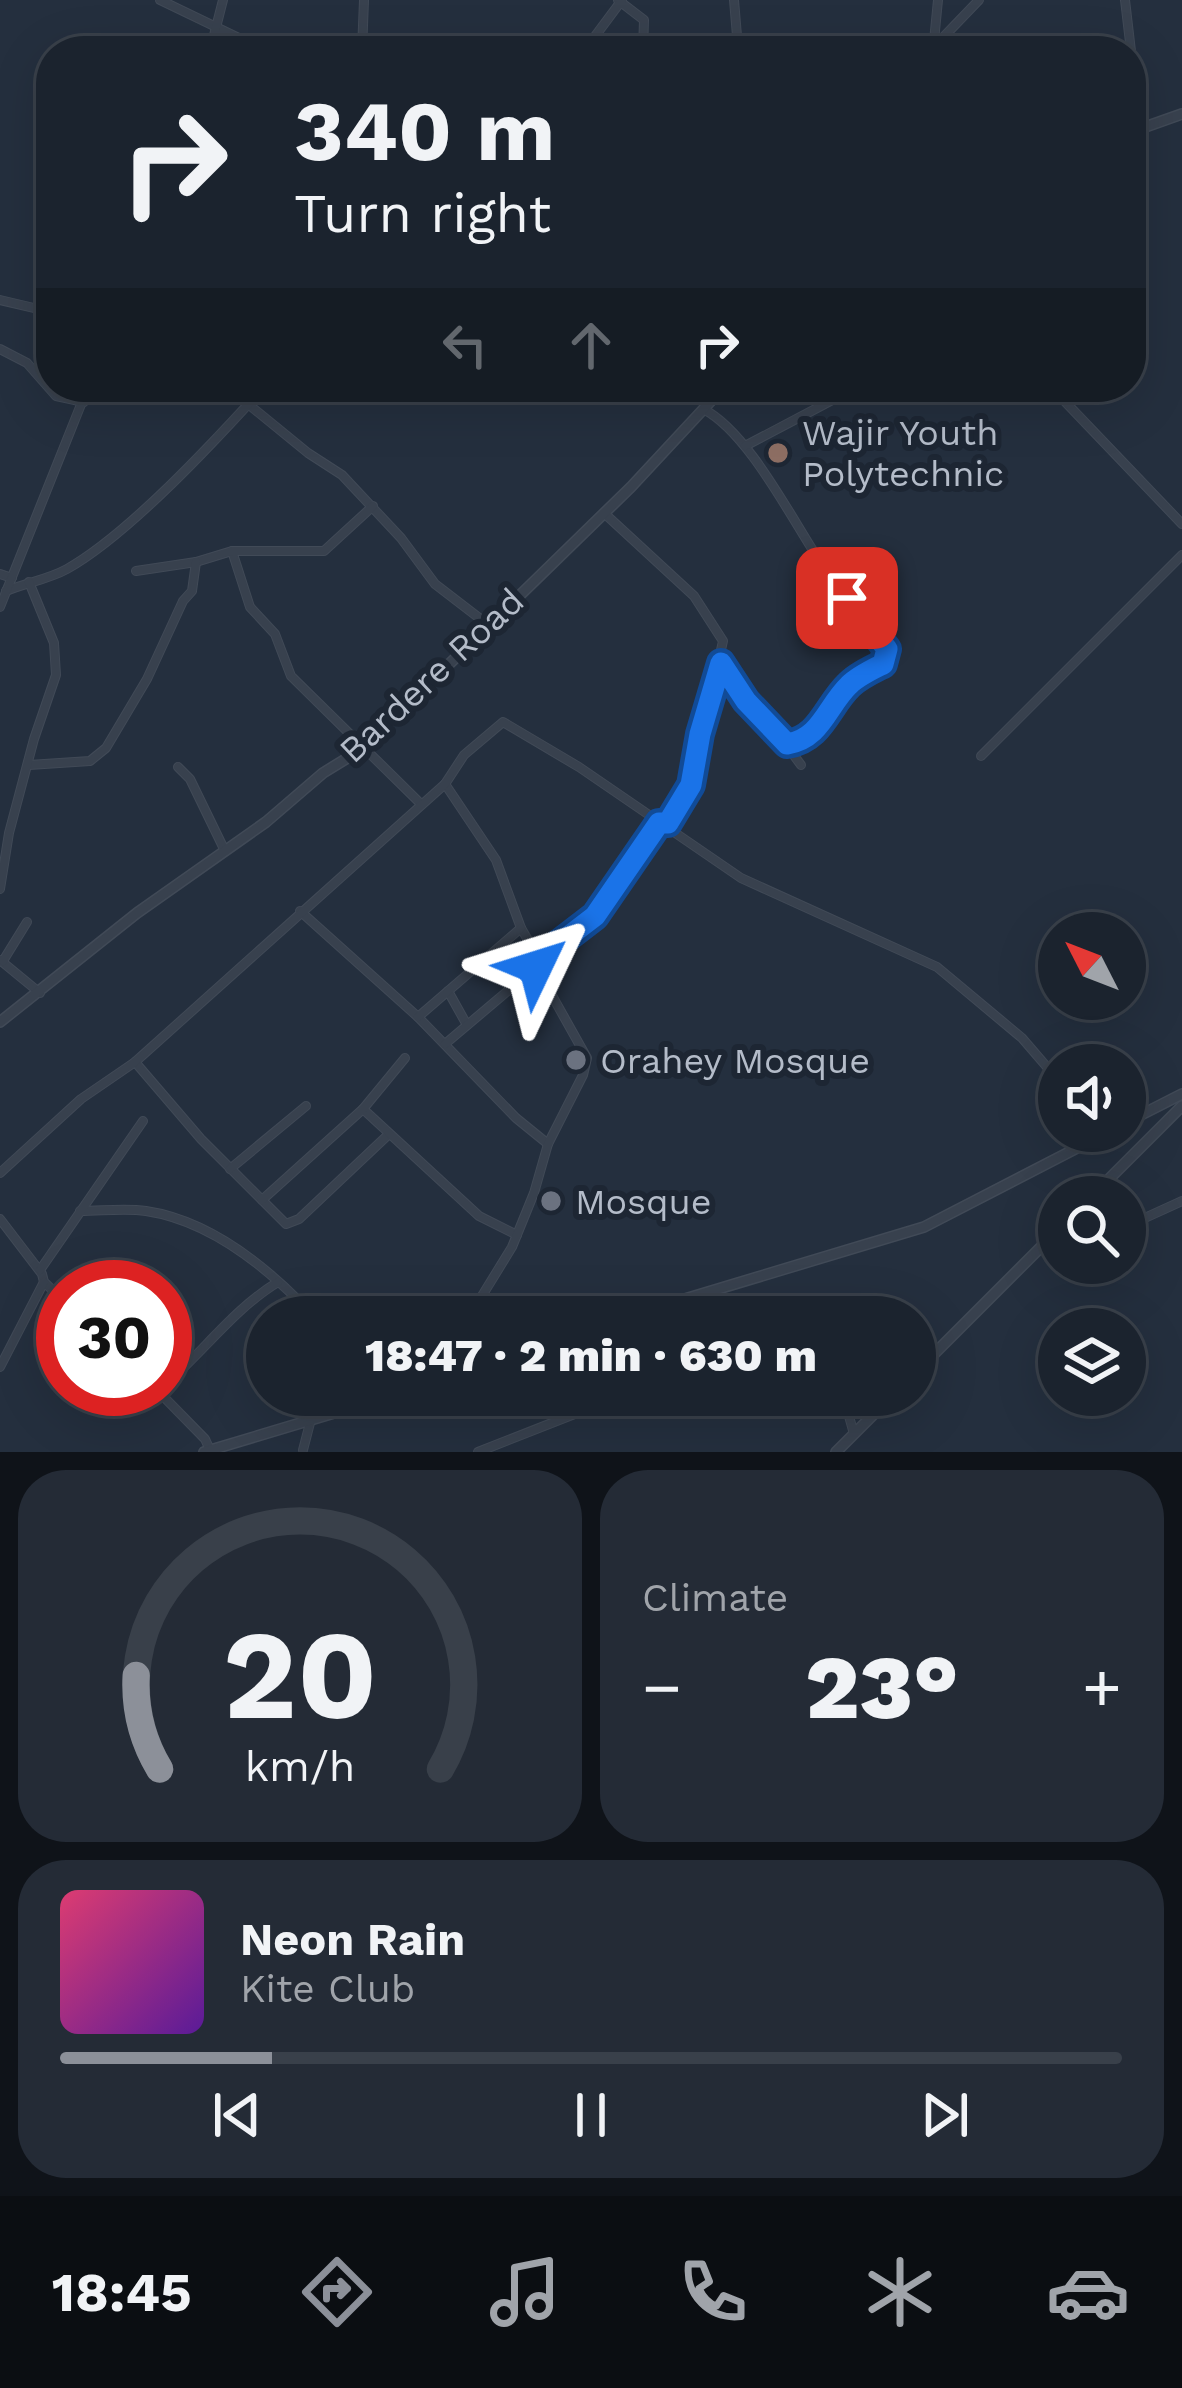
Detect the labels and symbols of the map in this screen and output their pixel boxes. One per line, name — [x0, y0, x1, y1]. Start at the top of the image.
place label: Wajir Youth Polytechnic — [802, 412, 1004, 495]
marker: Wajir Youth Polytechnic — [765, 440, 791, 466]
pin — [796, 547, 898, 649]
street label: Bardere Road — [331, 580, 532, 772]
position arrow — [473, 904, 599, 1030]
north arrow — [1038, 912, 1146, 1020]
place label: Orahey Mosque — [600, 1040, 870, 1082]
marker: Orahey Mosque — [563, 1047, 589, 1073]
place label: Mosque — [575, 1181, 712, 1223]
marker: Mosque — [538, 1188, 564, 1214]
speed limit sign: 30 — [36, 1260, 192, 1416]

